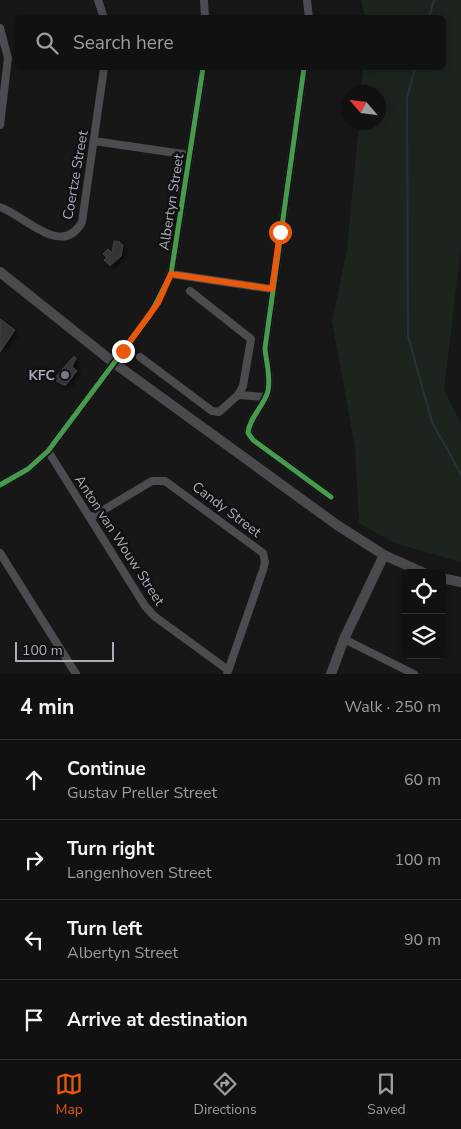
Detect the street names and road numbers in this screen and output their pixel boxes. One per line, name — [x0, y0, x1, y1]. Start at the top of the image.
street label: Coertze Street — [58, 129, 93, 221]
street label: Albertyn Street — [155, 152, 189, 252]
street label: Anton van Wouw Street — [70, 471, 169, 609]
street label: Candy Street — [188, 477, 265, 542]

